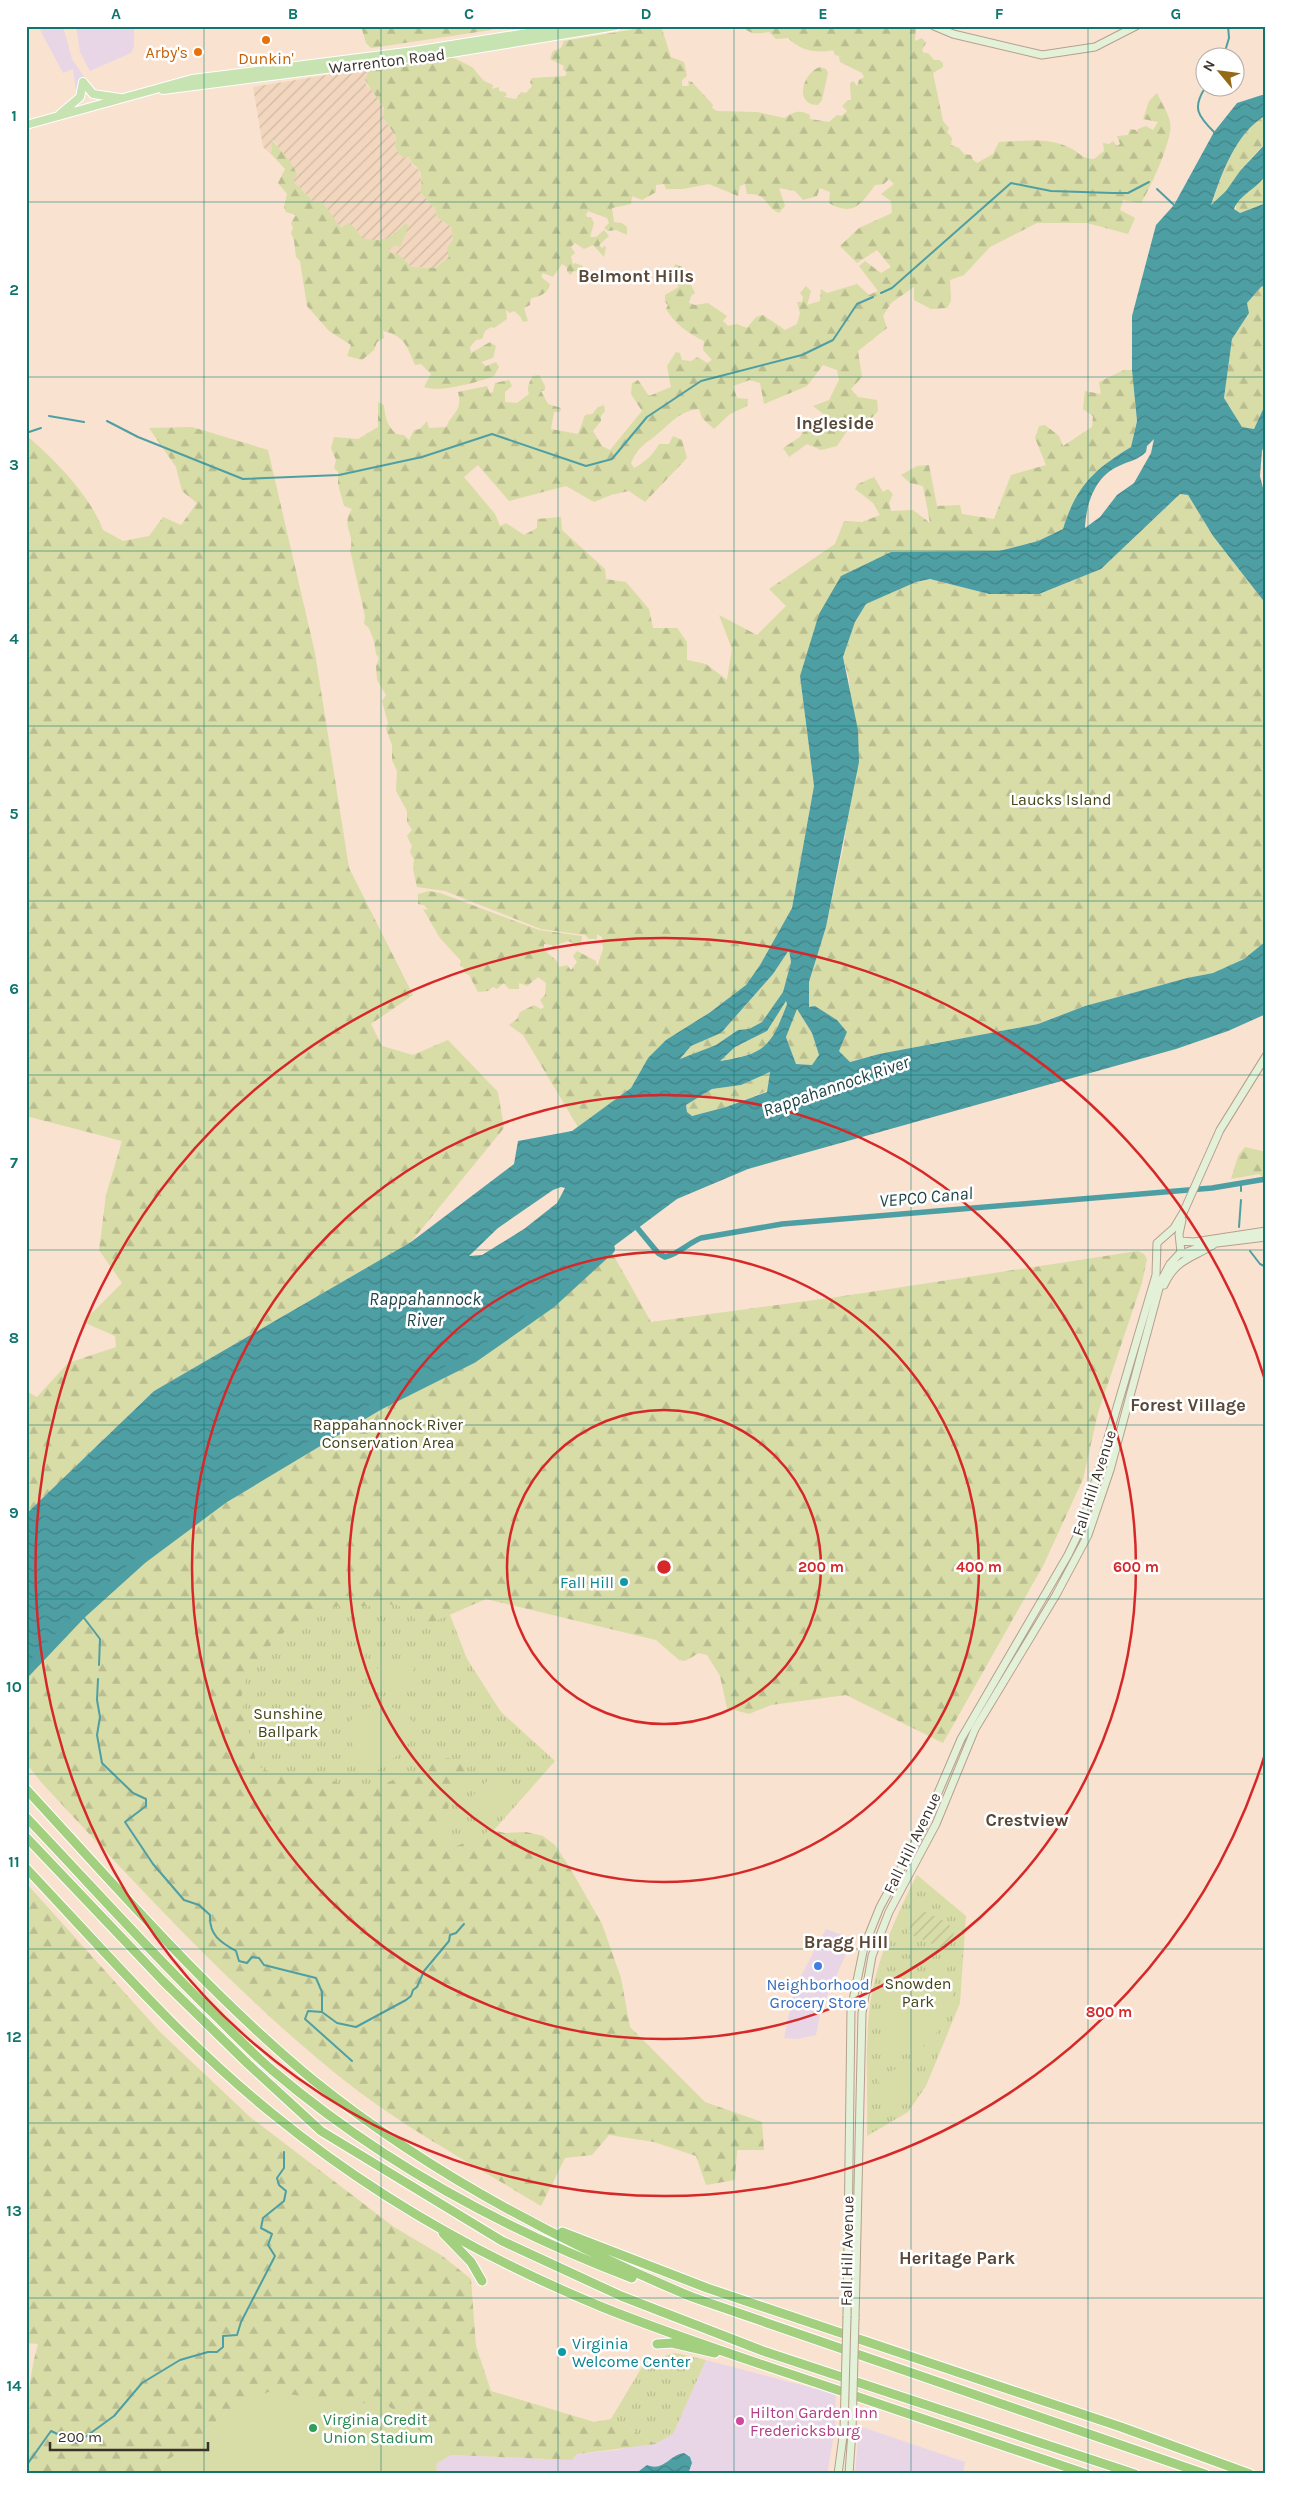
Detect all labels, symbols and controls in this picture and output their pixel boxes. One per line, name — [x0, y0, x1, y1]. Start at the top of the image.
text: A — [111, 4, 121, 23]
text: B — [288, 4, 298, 23]
text: C — [464, 4, 474, 23]
text: D — [641, 4, 652, 23]
text: E — [818, 4, 828, 23]
text: F — [995, 4, 1004, 23]
text: G — [1171, 4, 1181, 23]
marker: Dunkin' — [260, 34, 272, 46]
place label: Arby's — [146, 43, 188, 62]
street label: Warrenton Road — [328, 44, 446, 78]
marker: Arby's — [192, 46, 204, 58]
north arrow — [1194, 48, 1244, 98]
place label: Dunkin' — [238, 49, 294, 68]
text: N — [1199, 57, 1219, 74]
text: 1 — [11, 106, 17, 125]
district label: Belmont Hills — [578, 265, 694, 287]
text: 2 — [9, 280, 19, 299]
district label: Ingleside — [796, 412, 874, 434]
text: 3 — [9, 455, 19, 474]
text: 4 — [9, 629, 19, 648]
park label: Laucks Island — [1011, 790, 1111, 809]
text: 5 — [9, 804, 19, 823]
text: 6 — [9, 979, 19, 998]
water label: Rappahannock River — [760, 1050, 913, 1121]
text: 7 — [10, 1153, 18, 1172]
water label: VEPCO Canal — [878, 1182, 974, 1212]
water label: Rappahannock River — [369, 1288, 482, 1331]
text: 8 — [9, 1328, 19, 1347]
district label: Forest Village — [1130, 1394, 1246, 1416]
park label: Rappahannock River Conservation Area — [313, 1415, 463, 1452]
street label: Fall Hill Avenue — [1068, 1428, 1120, 1538]
text: 9 — [9, 1503, 19, 1522]
centre of rings — [655, 1558, 673, 1576]
text: 200 m — [798, 1558, 844, 1576]
text: 400 m — [956, 1558, 1002, 1576]
text: 600 m — [1113, 1558, 1159, 1576]
place label: Fall Hill — [560, 1573, 614, 1592]
marker: Fall Hill — [618, 1576, 630, 1588]
text: 10 — [6, 1677, 22, 1696]
park label: Sunshine Ballpark — [253, 1704, 323, 1741]
street label: Fall Hill Avenue — [879, 1789, 945, 1897]
district label: Crestview — [985, 1809, 1069, 1831]
text: 11 — [8, 1852, 20, 1871]
district label: Bragg Hill — [804, 1931, 888, 1953]
marker: Neighborhood Grocery Store — [812, 1960, 824, 1972]
park label: Snowden Park — [884, 1974, 952, 2011]
place label: Neighborhood Grocery Store — [766, 1975, 870, 2012]
text: 800 m — [1086, 2003, 1132, 2021]
text: 12 — [6, 2027, 22, 2046]
street label: Fall Hill Avenue — [837, 2196, 857, 2306]
text: 13 — [6, 2201, 22, 2220]
district label: Heritage Park — [899, 2247, 1015, 2269]
place label: Virginia Welcome Center — [572, 2334, 690, 2371]
marker: Virginia Welcome Center — [556, 2346, 568, 2358]
text: 14 — [6, 2376, 22, 2395]
place label: Hilton Garden Inn Fredericksburg — [750, 2403, 878, 2440]
place label: Virginia Credit Union Stadium — [323, 2410, 433, 2447]
marker: Hilton Garden Inn Fredericksburg — [734, 2415, 746, 2427]
scale bar — [50, 2420, 208, 2452]
marker: Virginia Credit Union Stadium — [307, 2422, 319, 2434]
text: 200 m — [58, 2428, 102, 2446]

